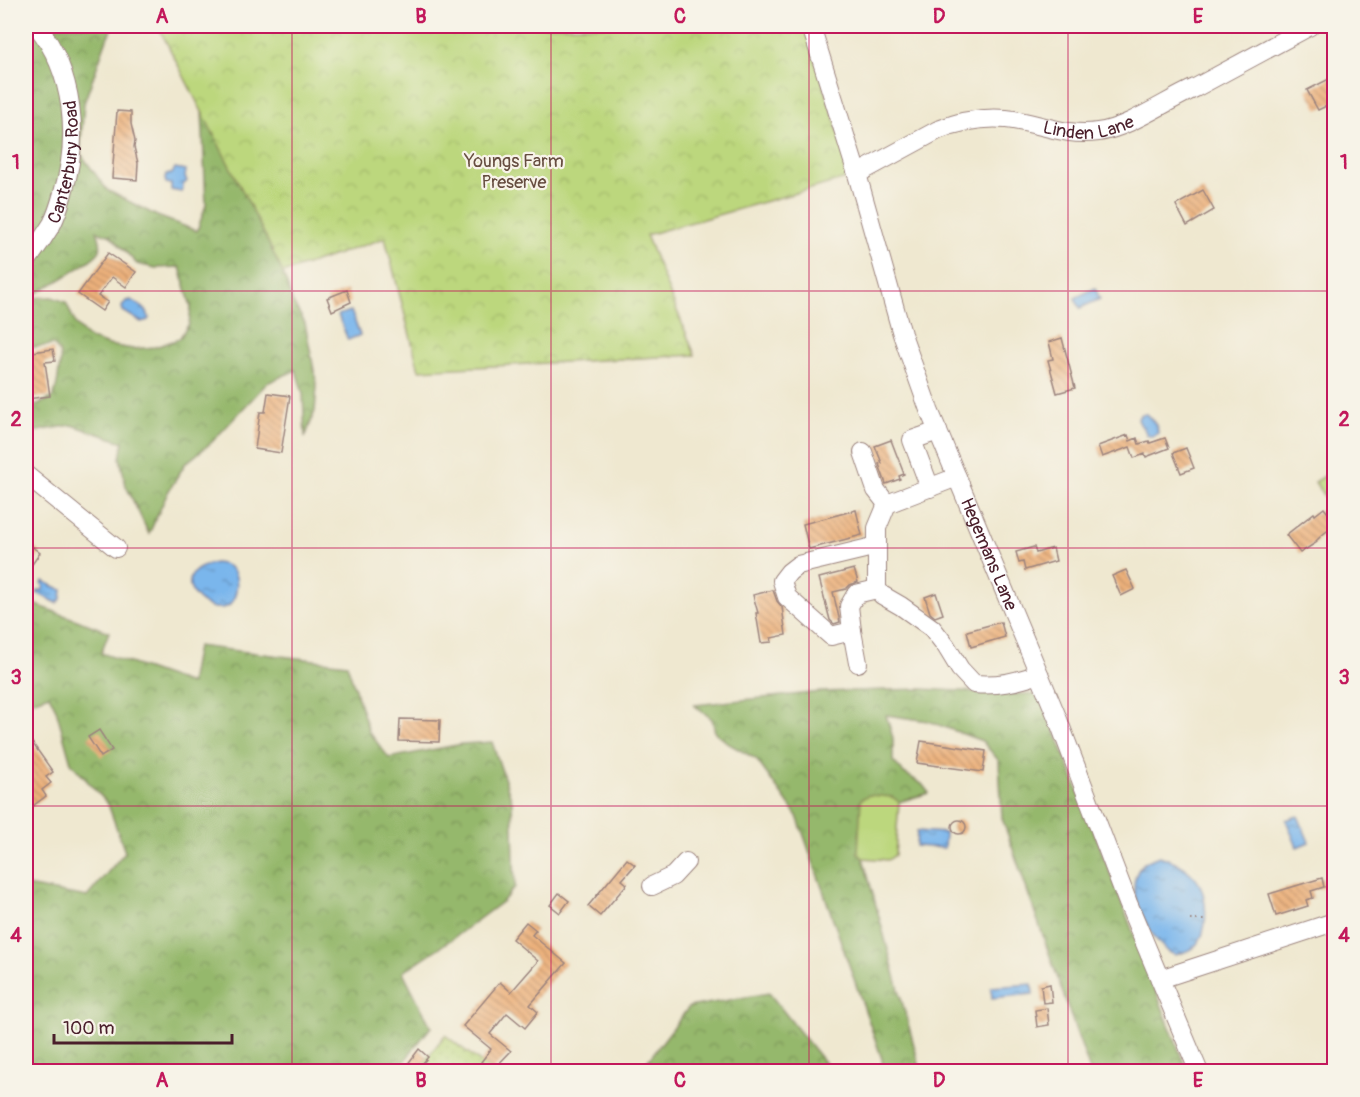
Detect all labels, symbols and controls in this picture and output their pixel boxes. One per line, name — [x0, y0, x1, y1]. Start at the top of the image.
text: A — [156, 4, 169, 29]
text: B — [415, 4, 427, 29]
text: C — [674, 4, 686, 29]
text: D — [933, 4, 946, 29]
text: E — [1193, 4, 1204, 29]
street label: Canterbury Road — [43, 99, 84, 227]
street label: Linden Lane — [1041, 110, 1138, 145]
text: 1 — [12, 150, 20, 175]
park label: Youngs Farm Preserve — [463, 150, 564, 194]
text: 1 — [1340, 150, 1348, 175]
text: 2 — [10, 407, 22, 432]
text: 2 — [1338, 407, 1350, 432]
street label: Hegemans Lane — [955, 495, 1022, 614]
text: 3 — [10, 665, 22, 690]
text: 3 — [1338, 665, 1350, 690]
text: 4 — [10, 923, 22, 948]
text: 4 — [1338, 923, 1350, 948]
scale bar — [54, 1007, 232, 1045]
text: 100 m — [63, 1017, 115, 1040]
text: A — [156, 1068, 169, 1093]
text: B — [415, 1068, 427, 1093]
text: C — [674, 1068, 686, 1093]
text: D — [933, 1068, 946, 1093]
text: E — [1193, 1068, 1204, 1093]

